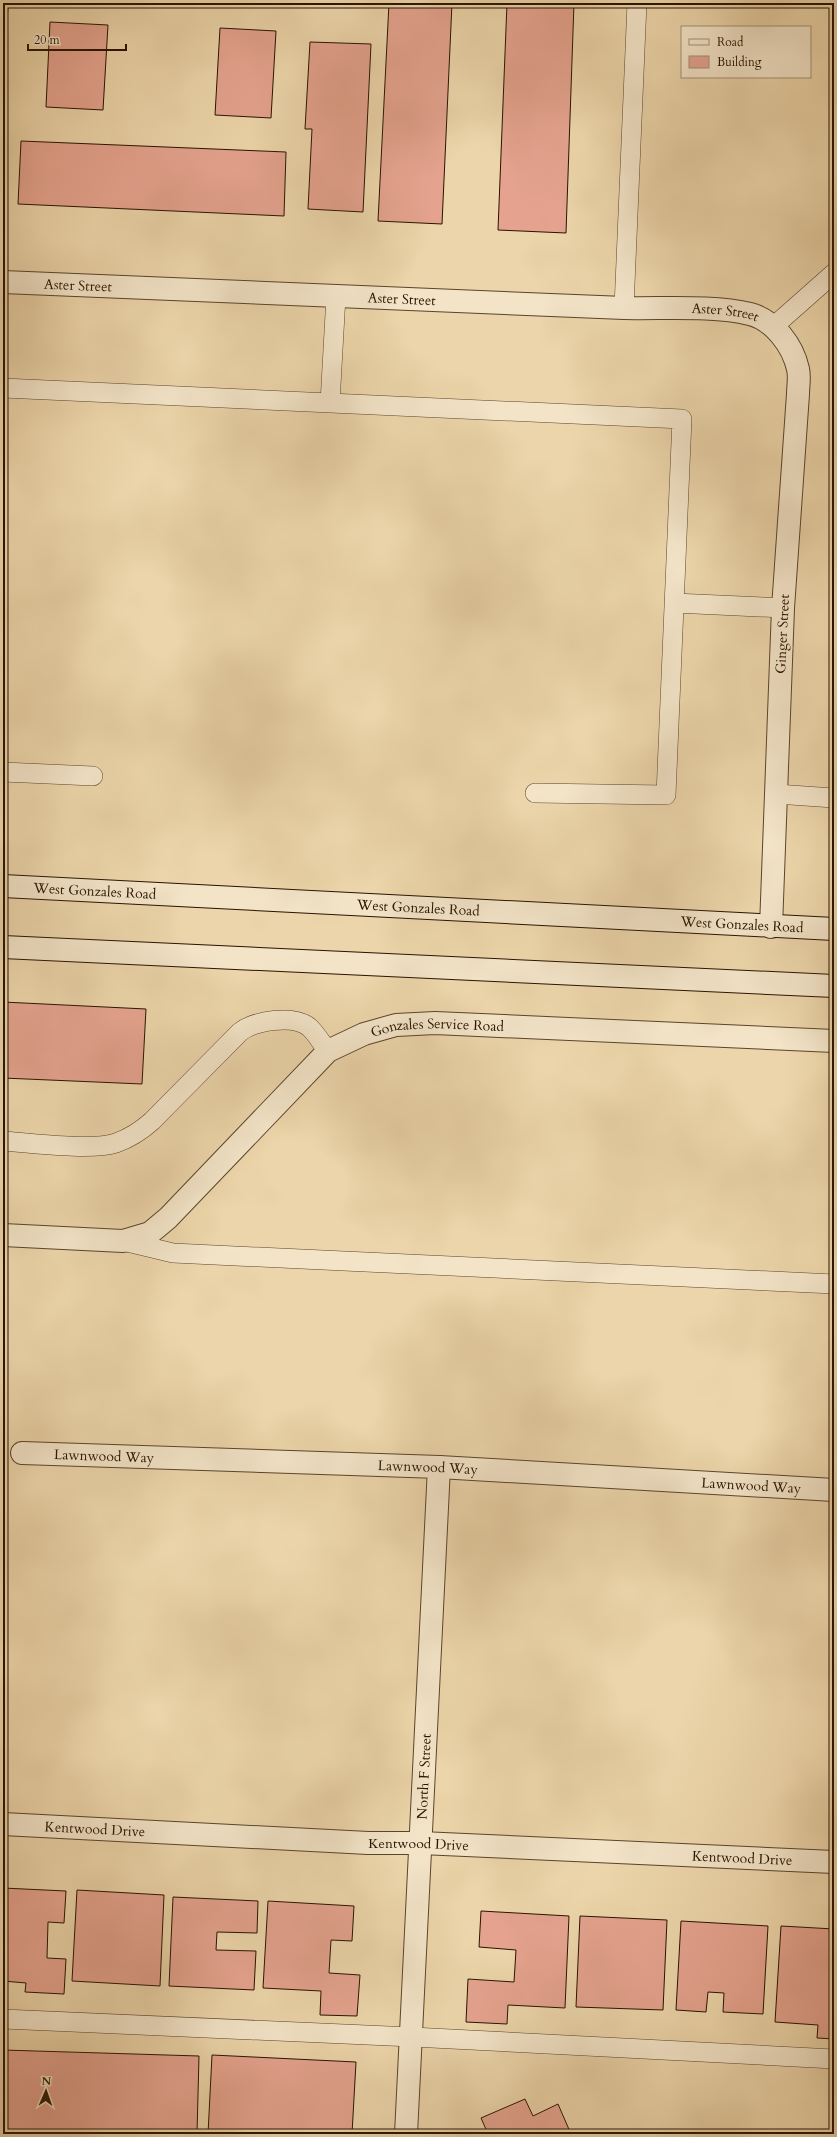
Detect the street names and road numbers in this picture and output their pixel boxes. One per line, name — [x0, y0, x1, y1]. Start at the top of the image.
street label: Aster Street — [44, 275, 113, 297]
street label: Aster Street — [367, 288, 437, 310]
street label: Aster Street — [691, 299, 763, 326]
street label: Ginger Street — [771, 593, 794, 674]
street label: West Gonzales Road — [32, 879, 157, 904]
street label: West Gonzales Road — [356, 895, 481, 921]
street label: West Gonzales Road — [679, 912, 804, 937]
street label: Gonzales Service Road — [368, 1014, 505, 1042]
street label: Lawnwood Way — [53, 1445, 155, 1467]
street label: Lawnwood Way — [377, 1456, 479, 1479]
street label: Lawnwood Way — [701, 1473, 802, 1498]
street label: North F Street — [413, 1732, 436, 1820]
street label: Kentwood Drive — [44, 1817, 146, 1841]
street label: Kentwood Drive — [368, 1834, 469, 1855]
street label: Kentwood Drive — [691, 1846, 793, 1870]

